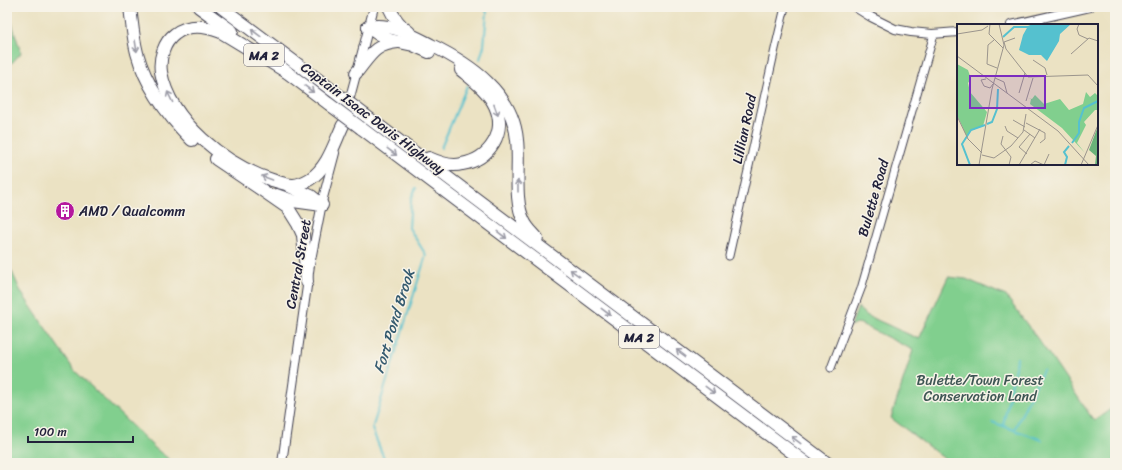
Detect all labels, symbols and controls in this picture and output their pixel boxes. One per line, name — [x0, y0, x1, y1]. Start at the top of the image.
inset map — [957, 24, 1098, 165]
one-way arrow — [251, 29, 262, 38]
one-way arrow — [132, 39, 140, 52]
road number: MA 2 — [244, 44, 284, 66]
street label: Captain Isaac Davis Highway — [295, 55, 451, 182]
one-way arrow — [303, 85, 314, 93]
street label: Lillian Road — [725, 90, 764, 166]
one-way arrow — [166, 91, 173, 103]
one-way arrow — [493, 104, 500, 117]
one-way arrow — [387, 148, 398, 156]
street label: Bulette Road — [851, 155, 897, 240]
one-way arrow — [262, 174, 274, 182]
one-way arrow — [514, 180, 522, 193]
place label: AMD / Qualcomm — [78, 199, 185, 224]
building icon: AMD / Qualcomm — [54, 200, 76, 222]
street label: Central Street — [278, 217, 319, 311]
one-way arrow — [496, 230, 507, 239]
water label: Fort Pond Brook — [366, 265, 422, 376]
one-way arrow — [569, 269, 580, 277]
one-way arrow — [600, 308, 611, 316]
road number: MA 2 — [619, 326, 659, 348]
one-way arrow — [676, 349, 687, 357]
park label: Bulette/Town Forest Conservation Land — [916, 368, 1044, 409]
one-way arrow — [704, 386, 715, 395]
scale bar — [28, 418, 133, 444]
text: 100 m — [34, 421, 67, 443]
one-way arrow — [791, 435, 802, 444]

